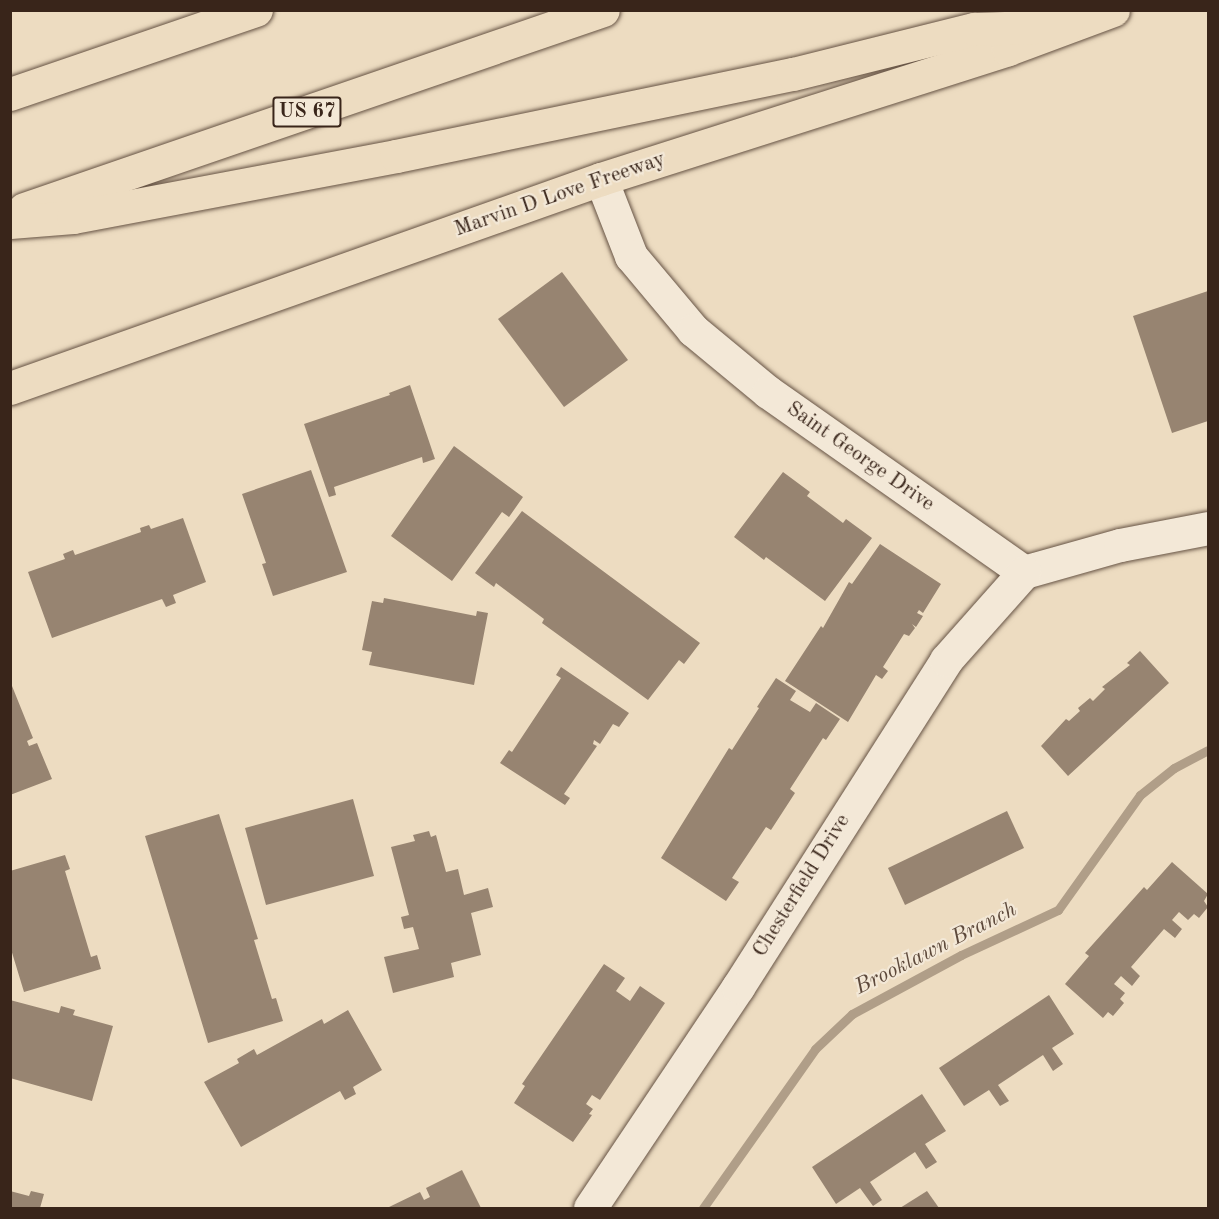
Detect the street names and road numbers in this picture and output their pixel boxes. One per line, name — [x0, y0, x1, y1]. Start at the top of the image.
road number: US 67 — [271, 95, 343, 129]
street label: Marvin D Love Freeway — [451, 147, 669, 243]
street label: Saint George Drive — [781, 397, 939, 517]
street label: Chesterfield Drive — [748, 810, 856, 962]

